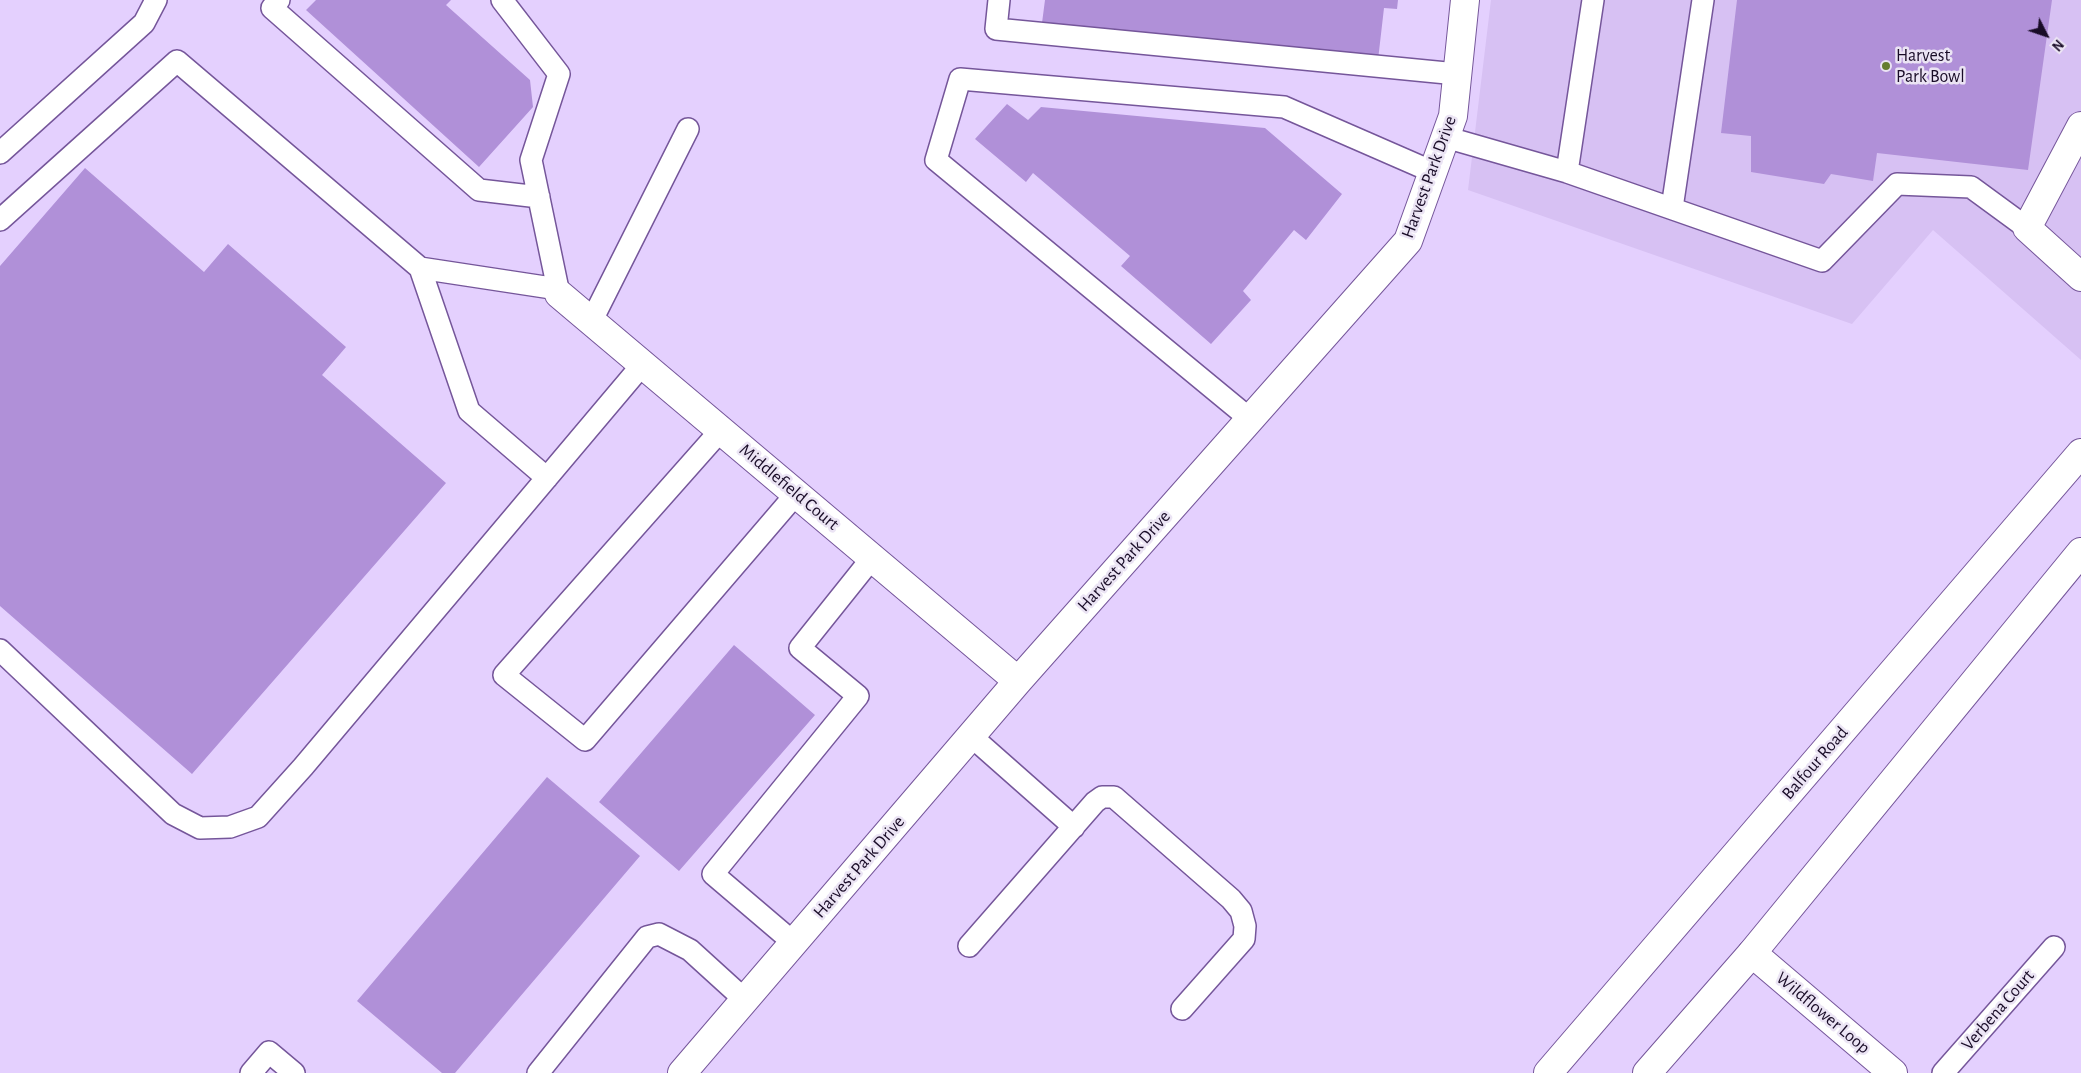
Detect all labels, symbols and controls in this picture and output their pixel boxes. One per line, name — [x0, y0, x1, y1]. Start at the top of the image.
north arrow — [2021, 10, 2071, 60]
text: N — [2049, 37, 2066, 53]
place label: Harvest Park Bowl — [1896, 45, 1965, 88]
marker: Harvest Park Bowl — [1880, 60, 1892, 72]
street label: Harvest Park Drive — [1397, 113, 1461, 241]
street label: Middlefield Court — [735, 439, 843, 535]
street label: Harvest Park Drive — [1073, 506, 1175, 616]
street label: Balfour Road — [1777, 722, 1853, 804]
street label: Harvest Park Drive — [809, 811, 909, 923]
street label: Verbena Court — [1957, 965, 2039, 1055]
street label: Wildflower Loop — [1772, 967, 1874, 1059]

